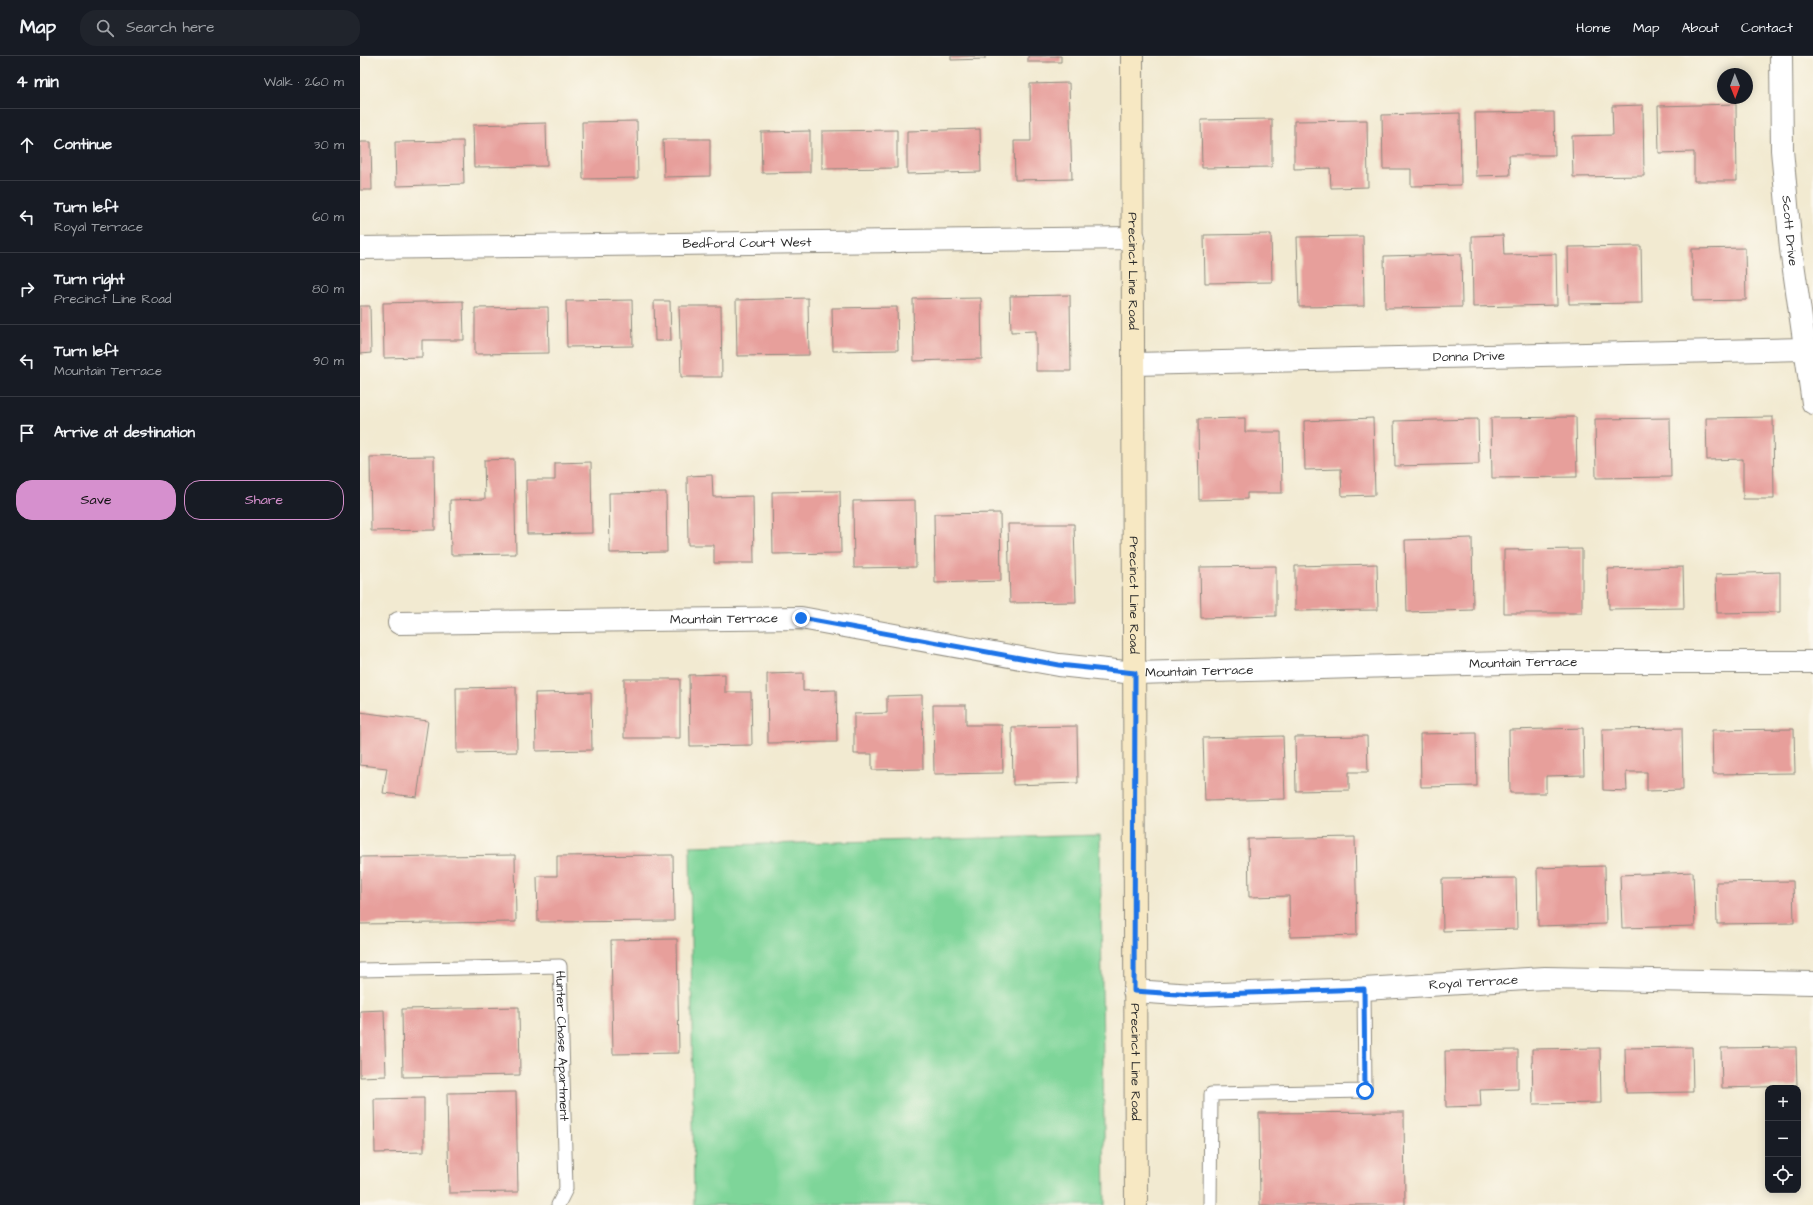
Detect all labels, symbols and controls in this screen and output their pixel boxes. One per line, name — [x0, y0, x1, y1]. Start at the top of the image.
search box — [80, 10, 360, 46]
text: Map — [20, 14, 56, 41]
icon: search — [94, 17, 116, 39]
text: Search here — [126, 17, 215, 38]
text: Home — [1576, 18, 1611, 38]
text: Map — [1633, 18, 1659, 38]
text: About — [1681, 18, 1719, 38]
text: Contact — [1741, 18, 1793, 38]
north arrow — [1717, 68, 1753, 104]
text: 4 min — [16, 70, 59, 94]
text: Walk · 260 m — [264, 73, 344, 91]
icon: ahead — [16, 134, 38, 156]
text: Continue — [54, 134, 112, 155]
text: 30 m — [314, 136, 344, 154]
street label: Scott Drive — [1777, 194, 1802, 267]
text: Turn left — [54, 197, 118, 218]
icon: left — [16, 206, 38, 228]
text: 60 m — [312, 208, 344, 226]
street label: Precinct Line Road — [1124, 212, 1142, 330]
text: Royal Terrace — [54, 218, 143, 236]
street label: Bedford Court West — [682, 233, 812, 253]
text: Turn right — [54, 269, 125, 290]
icon: right — [16, 278, 38, 300]
text: 80 m — [312, 280, 344, 298]
text: Precinct Line Road — [54, 290, 171, 308]
text: Turn left — [54, 341, 118, 362]
street label: Donna Drive — [1433, 347, 1505, 366]
icon: left — [16, 350, 38, 372]
text: 90 m — [313, 352, 344, 370]
text: Mountain Terrace — [54, 362, 162, 380]
icon: arrive — [16, 422, 38, 444]
text: Arrive at destination — [54, 422, 195, 443]
button: Save — [16, 480, 176, 520]
button: Share — [184, 480, 344, 520]
street label: Precinct Line Road — [1125, 536, 1143, 654]
street label: Mountain Terrace — [670, 609, 778, 629]
route end — [792, 609, 810, 627]
street label: Mountain Terrace — [1469, 653, 1577, 673]
street label: Mountain Terrace — [1145, 661, 1254, 682]
street label: Hunter Chase Apartment — [551, 971, 573, 1122]
street label: Royal Terrace — [1429, 971, 1519, 994]
street label: Precinct Line Road — [1126, 1003, 1145, 1121]
route start — [1356, 1082, 1374, 1100]
map controls — [1765, 1085, 1801, 1193]
button: + — [1765, 1085, 1801, 1121]
button: − — [1765, 1121, 1801, 1157]
button: locate — [1765, 1157, 1801, 1193]

